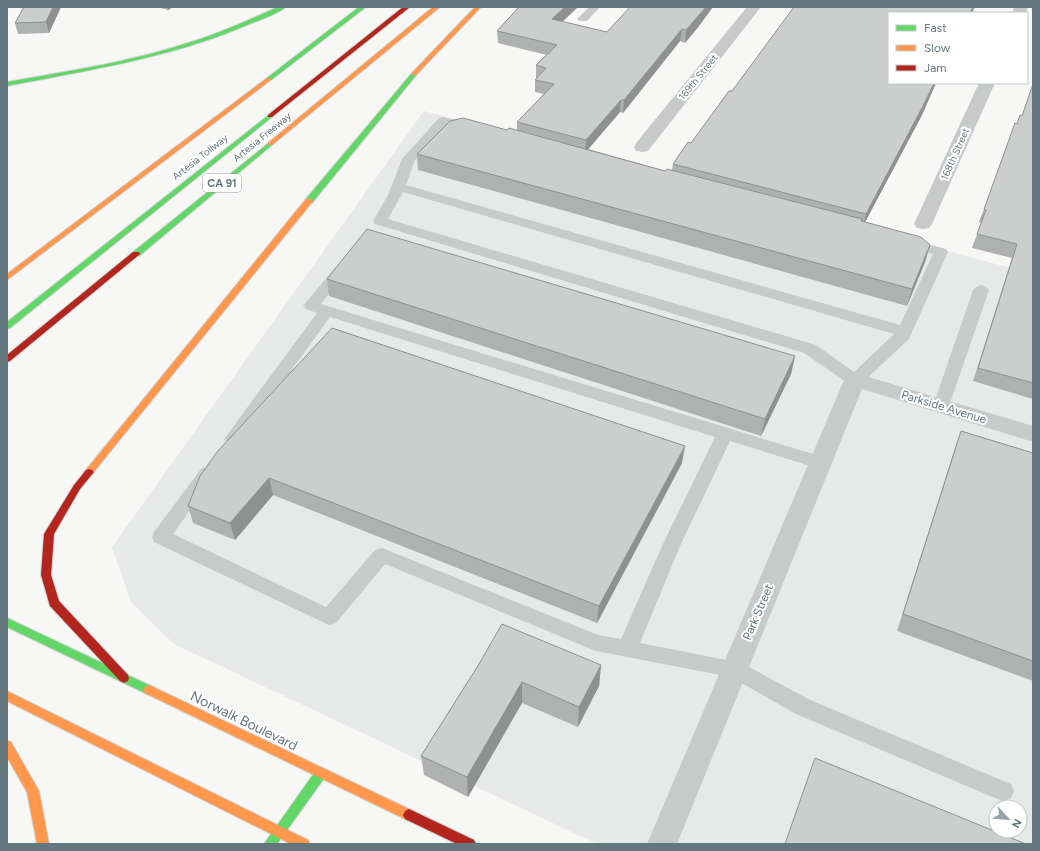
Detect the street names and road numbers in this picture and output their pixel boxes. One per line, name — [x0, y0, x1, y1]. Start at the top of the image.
street label: 169th Street — [676, 51, 721, 103]
street label: Artesia Freeway — [230, 109, 294, 165]
street label: 168th Street — [938, 126, 972, 182]
street label: Artesia Tollway — [170, 131, 231, 183]
road number: CA 91 — [203, 174, 241, 192]
street label: Parkside Avenue — [900, 387, 989, 427]
street label: Park Street — [740, 582, 776, 642]
street label: Norwalk Boulevard — [188, 688, 300, 754]

